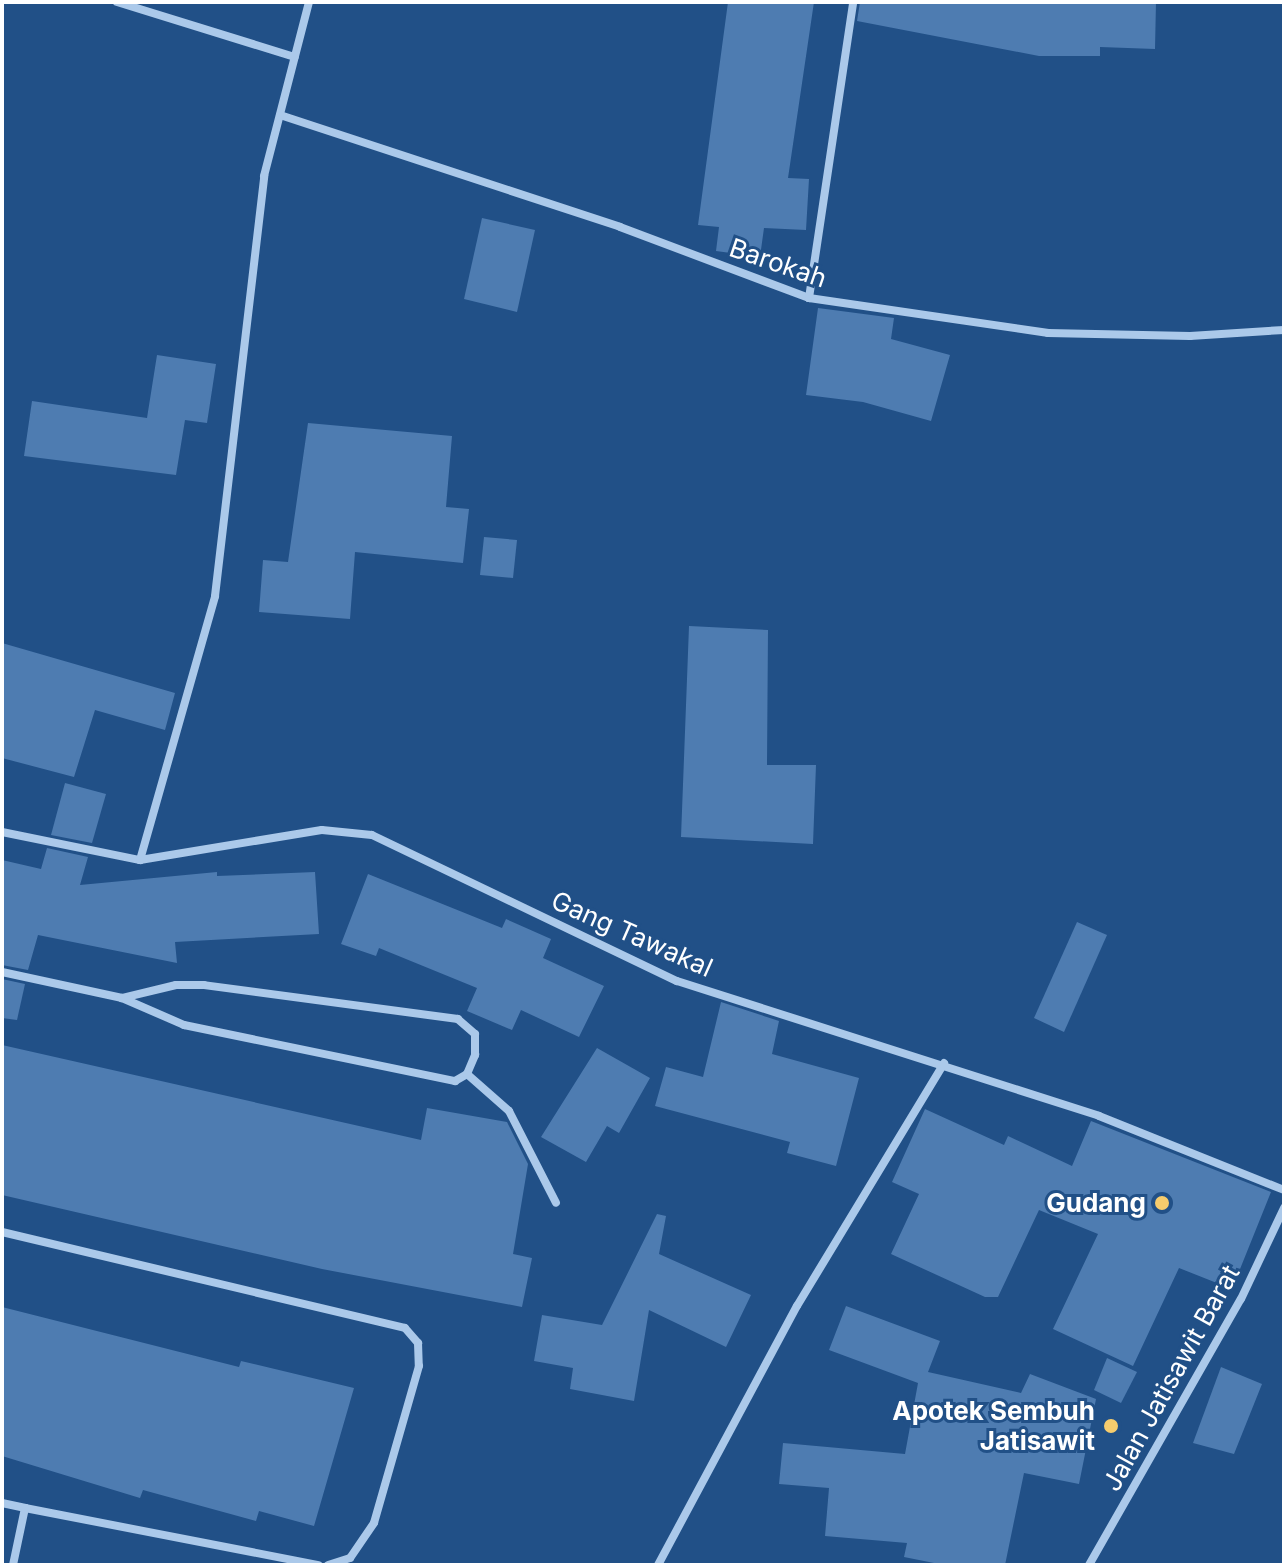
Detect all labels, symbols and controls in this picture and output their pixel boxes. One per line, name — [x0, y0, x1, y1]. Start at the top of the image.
street label: Barokah — [725, 232, 831, 294]
street label: Gang Tawakal — [547, 885, 717, 983]
place label: Gudang — [1046, 1187, 1146, 1219]
marker: Gudang — [1153, 1194, 1171, 1212]
street label: Jalan Jatisawit Barat — [1096, 1260, 1246, 1496]
place label: Apotek Sembuh Jatisawit — [892, 1395, 1095, 1456]
marker: Apotek Sembuh Jatisawit — [1102, 1417, 1120, 1435]

